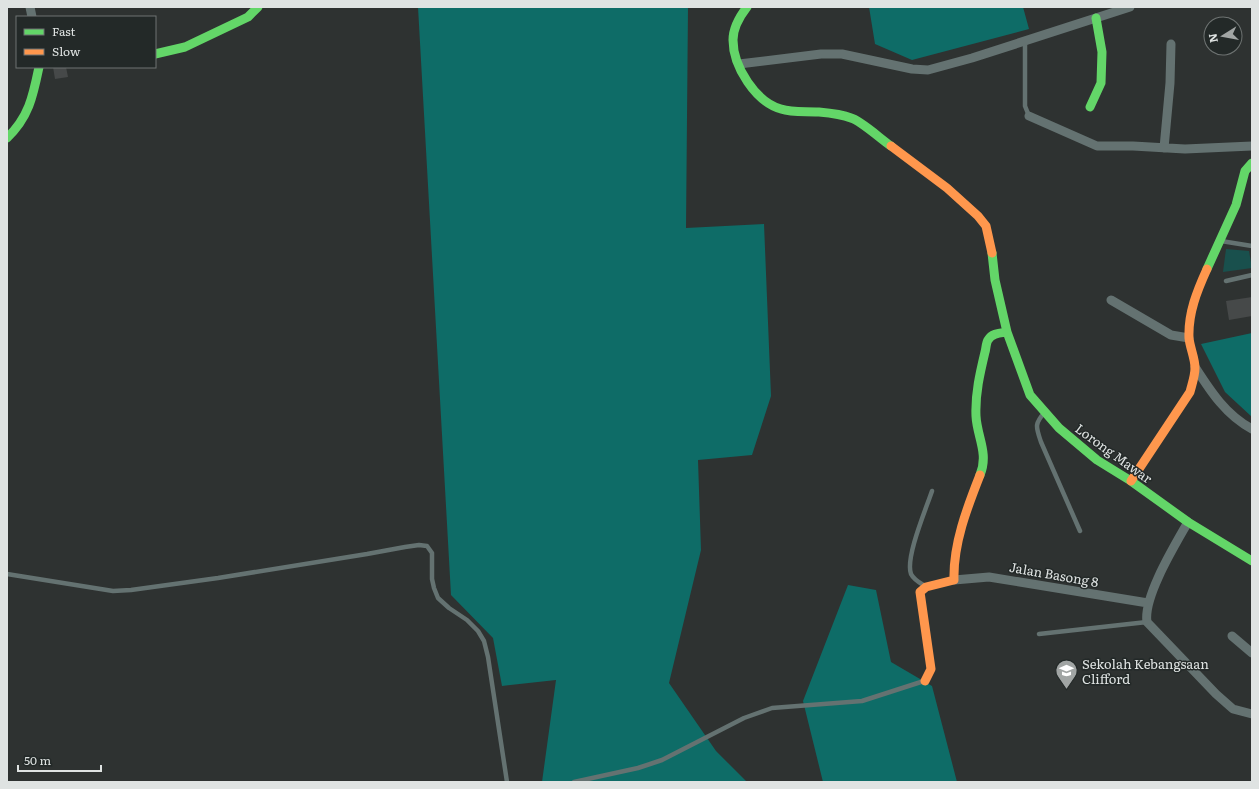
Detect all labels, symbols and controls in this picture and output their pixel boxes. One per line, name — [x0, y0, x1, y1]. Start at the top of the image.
legend — [16, 16, 156, 68]
north arrow — [1203, 16, 1243, 56]
text: Fast — [52, 22, 76, 40]
text: N — [1203, 32, 1221, 44]
text: Slow — [52, 42, 81, 60]
street label: Lorong Mawar — [1072, 419, 1157, 488]
street label: Jalan Basong 8 — [1008, 557, 1100, 591]
place label: Sekolah Kebangsaan Clifford — [1082, 654, 1209, 688]
school or university icon: Sekolah Kebangsaan Clifford — [1054, 657, 1080, 690]
scale bar — [18, 747, 101, 773]
text: 50 m — [24, 751, 51, 769]

